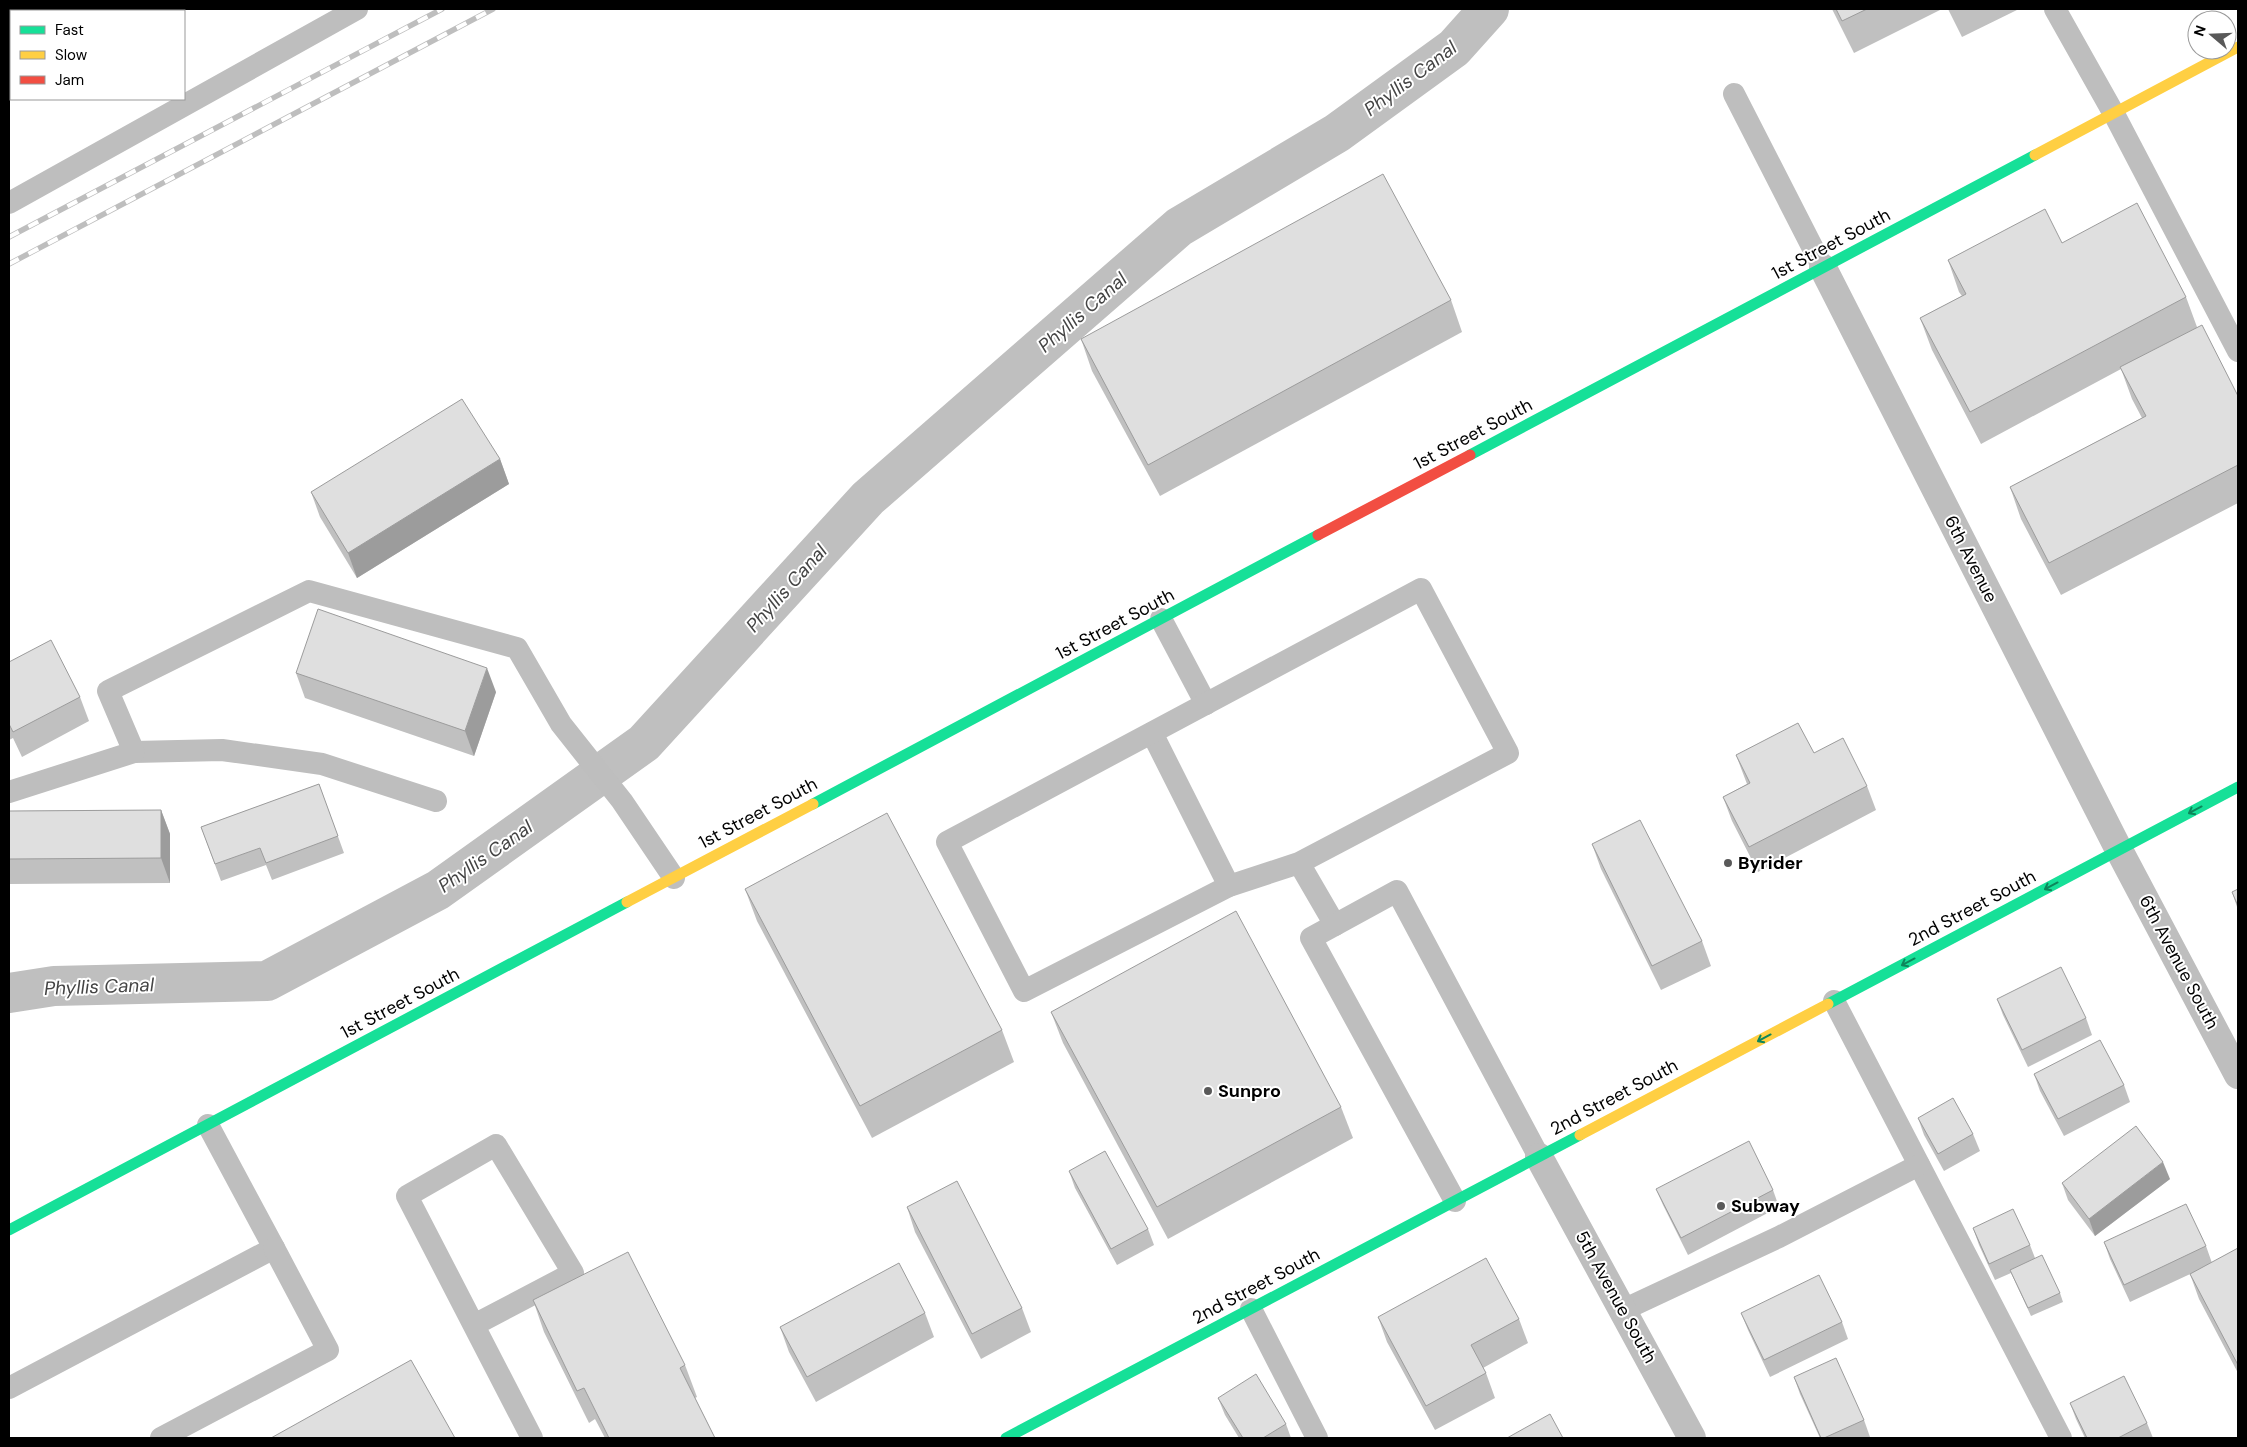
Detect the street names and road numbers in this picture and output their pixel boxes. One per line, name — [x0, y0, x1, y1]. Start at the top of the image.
street label: 1st Street South — [1768, 203, 1894, 285]
street label: 1st Street South — [1410, 393, 1536, 475]
street label: 6th Avenue — [1939, 511, 2003, 607]
street label: 1st Street South — [1052, 583, 1178, 665]
street label: 1st Street South — [695, 772, 821, 854]
street label: 2nd Street South — [1904, 864, 2040, 952]
street label: 6th Avenue South — [2134, 891, 2224, 1033]
street label: 1st Street South — [337, 962, 463, 1044]
street label: 2nd Street South — [1546, 1053, 1682, 1141]
street label: 5th Avenue South — [1570, 1226, 1662, 1368]
street label: 2nd Street South — [1188, 1242, 1324, 1330]

